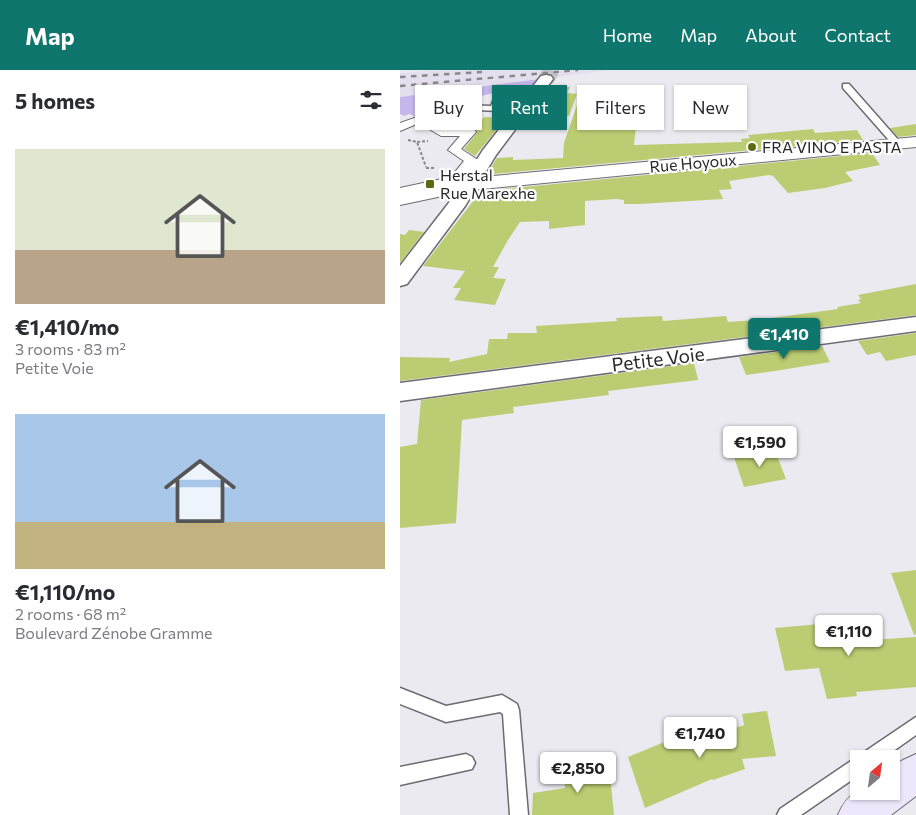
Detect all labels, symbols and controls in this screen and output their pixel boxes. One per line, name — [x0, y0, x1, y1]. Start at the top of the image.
text: Map — [25, 21, 75, 50]
text: Home — [603, 24, 652, 46]
text: Map — [680, 24, 717, 46]
text: About — [745, 24, 797, 46]
text: Contact — [825, 24, 891, 46]
chip: Buy — [415, 85, 482, 130]
chip: Rent — [492, 85, 567, 130]
chip: Filters — [577, 85, 664, 130]
chip: New — [674, 85, 747, 130]
icon: filters — [357, 86, 385, 114]
text: 5 homes — [15, 88, 95, 113]
place label: FRA VINO E PASTA — [762, 137, 902, 156]
marker: FRA VINO E PASTA — [746, 141, 758, 153]
street label: Rue Hoyoux — [649, 149, 738, 176]
place label: Herstal Rue Marexhe — [440, 165, 535, 202]
marker: Herstal Rue Marexhe — [424, 178, 436, 190]
icon: home — [155, 181, 245, 271]
text: €1,410/mo — [15, 314, 119, 339]
pin: €1,410 — [743, 318, 825, 360]
text: €1,410 — [759, 324, 809, 343]
text: 3 rooms · 83 m² — [15, 339, 126, 358]
street label: Petite Voie — [610, 341, 706, 376]
text: Petite Voie — [15, 358, 94, 377]
pin: €1,590 — [719, 426, 801, 468]
text: €1,590 — [734, 432, 786, 451]
icon: home — [155, 446, 245, 536]
text: €1,110/mo — [15, 579, 115, 604]
text: 2 rooms · 68 m² — [15, 604, 126, 623]
pin: €1,110 — [808, 614, 890, 657]
text: €1,110 — [826, 621, 872, 640]
text: Boulevard Zénobe Gramme — [15, 623, 213, 642]
pin: €1,740 — [659, 716, 741, 759]
text: €1,740 — [675, 723, 725, 742]
north arrow — [850, 750, 900, 800]
map controls — [850, 750, 900, 800]
pin: €2,850 — [537, 752, 619, 794]
text: €2,850 — [551, 758, 605, 777]

